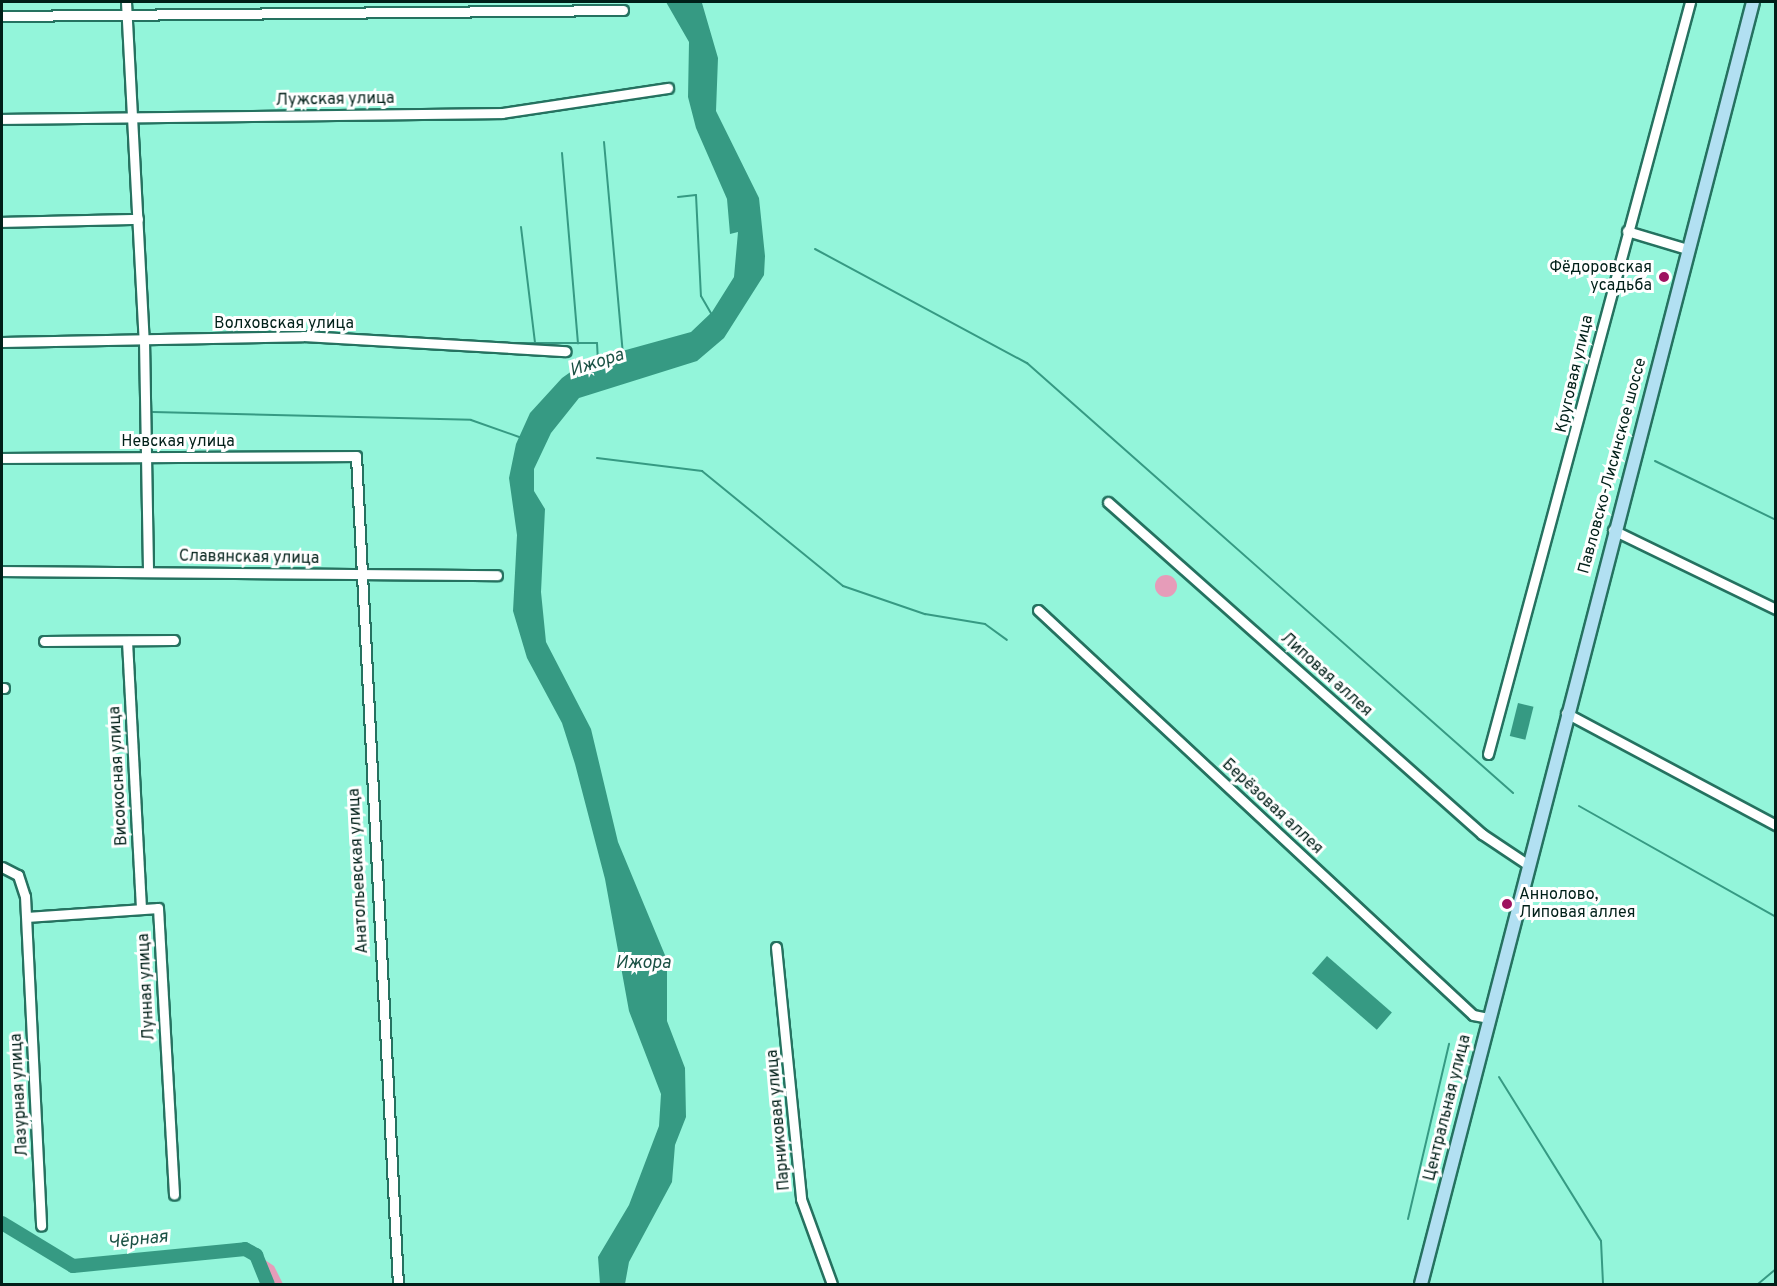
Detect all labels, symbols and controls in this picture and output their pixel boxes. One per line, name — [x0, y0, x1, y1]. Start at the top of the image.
street label: Лужская улица — [275, 89, 395, 111]
place label: Фёдоровская усадьба — [1549, 258, 1652, 296]
marker: Фёдоровская усадьба — [1657, 270, 1671, 284]
street label: Круговая улица — [1552, 313, 1598, 435]
street label: Волховская улица — [214, 314, 354, 334]
water label: Ижора — [567, 345, 627, 383]
street label: Павловско-Лисинское шоссе — [1575, 356, 1651, 576]
street label: Невская улица — [121, 432, 235, 452]
street label: Славянская улица — [179, 547, 319, 569]
street label: Липовая аллея — [1276, 629, 1376, 721]
street label: Високосная улица — [106, 706, 132, 846]
street label: Берёзовая аллея — [1218, 755, 1326, 859]
street label: Анатольевская улица — [345, 788, 373, 954]
place label: Аннолово, Липовая аллея — [1519, 885, 1635, 923]
marker: Аннолово, Липовая аллея — [1500, 897, 1514, 911]
street label: Лунная улица — [135, 933, 159, 1041]
water label: Ижора — [615, 953, 671, 975]
street label: Лазурная улица — [7, 1033, 33, 1157]
street label: Центральная улица — [1421, 1033, 1475, 1183]
street label: Парниковая улица — [763, 1049, 795, 1191]
water label: Чёрная — [107, 1227, 169, 1255]

